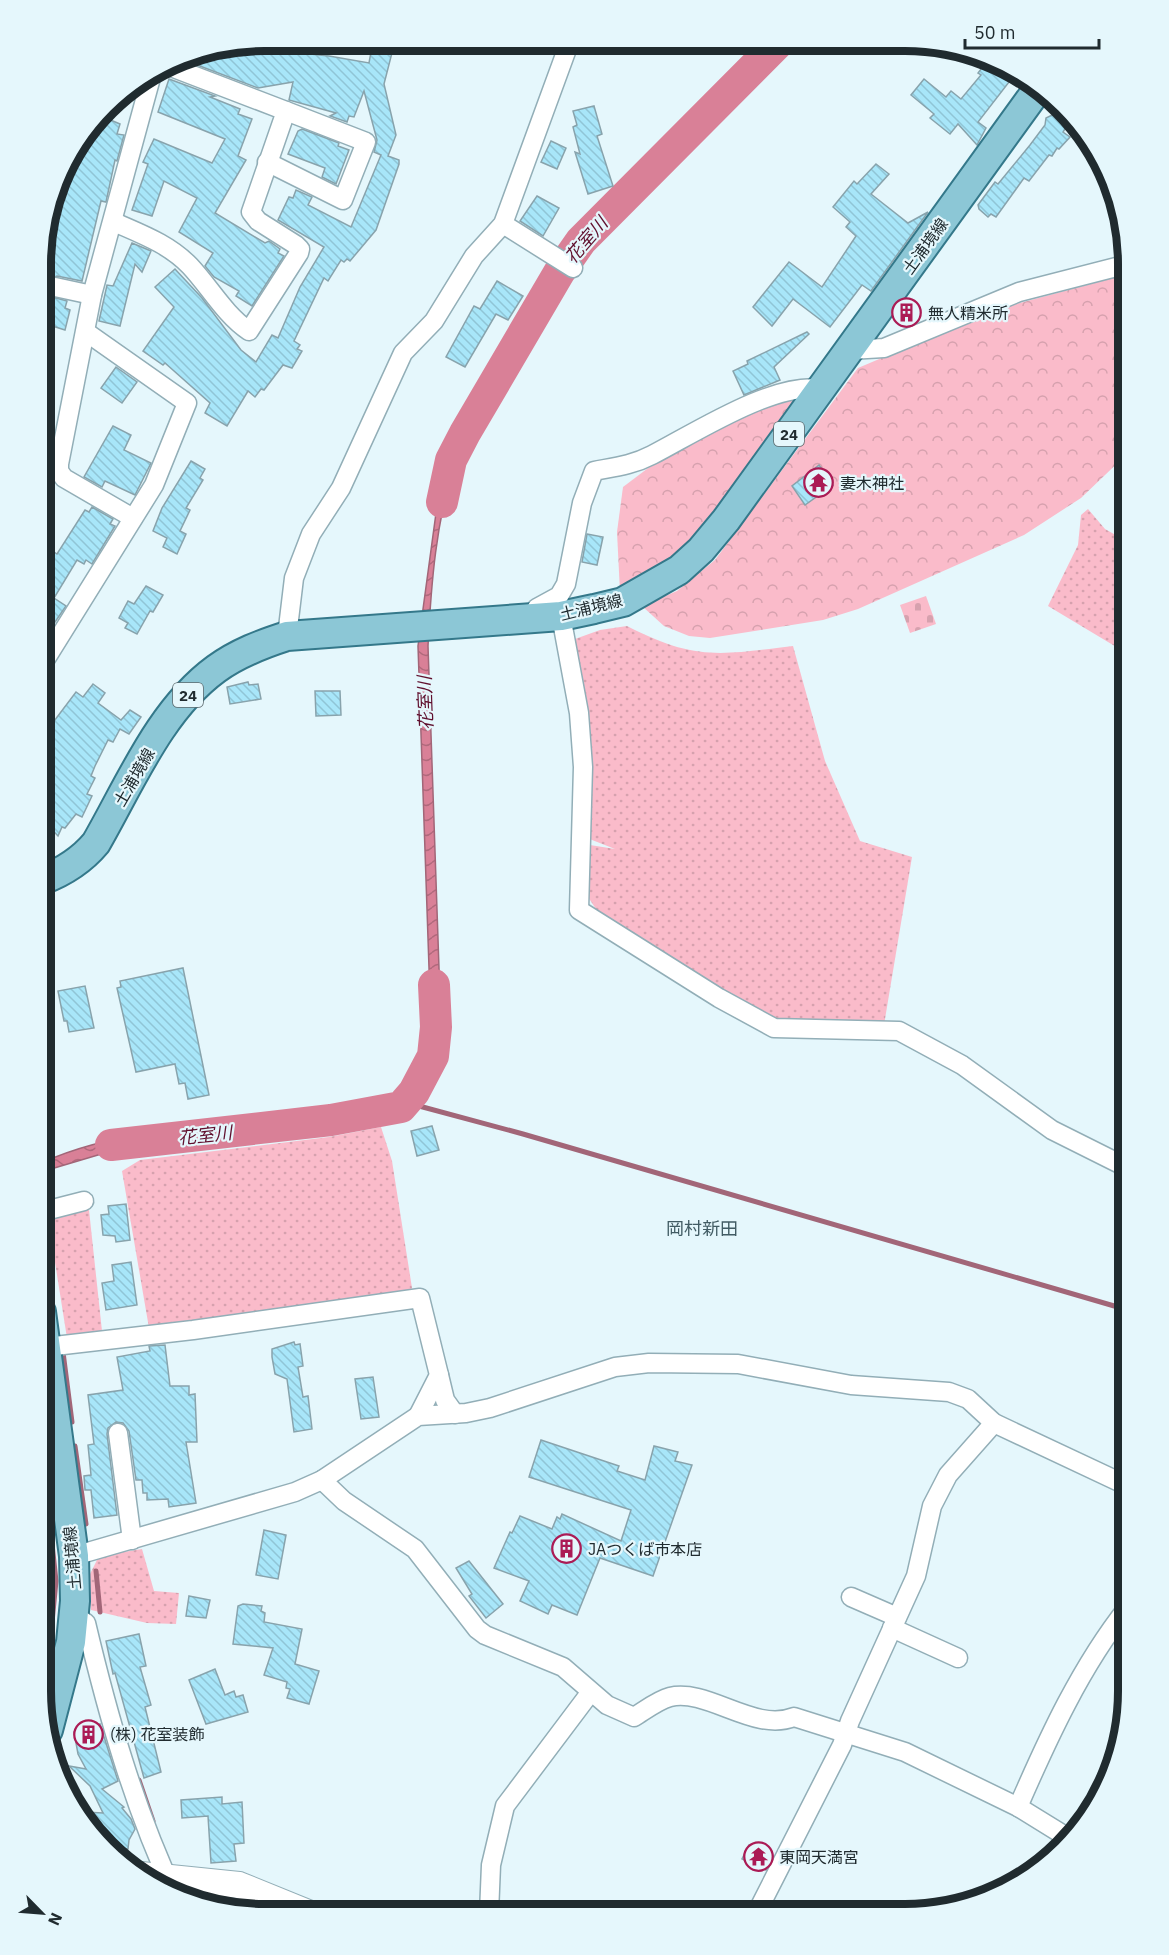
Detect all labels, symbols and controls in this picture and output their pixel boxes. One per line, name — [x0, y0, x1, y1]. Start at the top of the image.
scale bar — [965, 12, 1098, 50]
text: 50 m — [974, 21, 1016, 44]
water label: 花室川 — [560, 211, 614, 268]
street label: 土浦境線 — [898, 214, 952, 278]
building icon: 無人精米所 — [891, 297, 923, 329]
place label: 無人精米所 — [928, 303, 1008, 323]
road number: 24 — [774, 422, 804, 446]
temple icon: 妻木神社 — [803, 467, 835, 499]
place label: 妻木神社 — [840, 473, 904, 493]
street label: 土浦境線 — [558, 590, 624, 624]
water label: 花室川 — [412, 674, 437, 730]
road number: 24 — [173, 683, 203, 707]
street label: 土浦境線 — [109, 744, 159, 810]
water label: 花室川 — [177, 1121, 235, 1149]
district label: 岡村新田 — [666, 1217, 738, 1240]
street label: 土浦境線 — [59, 1525, 85, 1591]
building icon: JAつくば市本店 — [551, 1533, 583, 1565]
place label: JAつくば市本店 — [588, 1539, 702, 1559]
building icon: (株) 花室装飾 — [73, 1718, 105, 1750]
place label: (株) 花室装飾 — [110, 1724, 205, 1744]
temple icon: 東岡天満宮 — [742, 1841, 774, 1873]
place label: 東岡天満宮 — [779, 1847, 859, 1867]
north arrow — [12, 1883, 72, 1943]
text: N — [44, 1910, 67, 1929]

